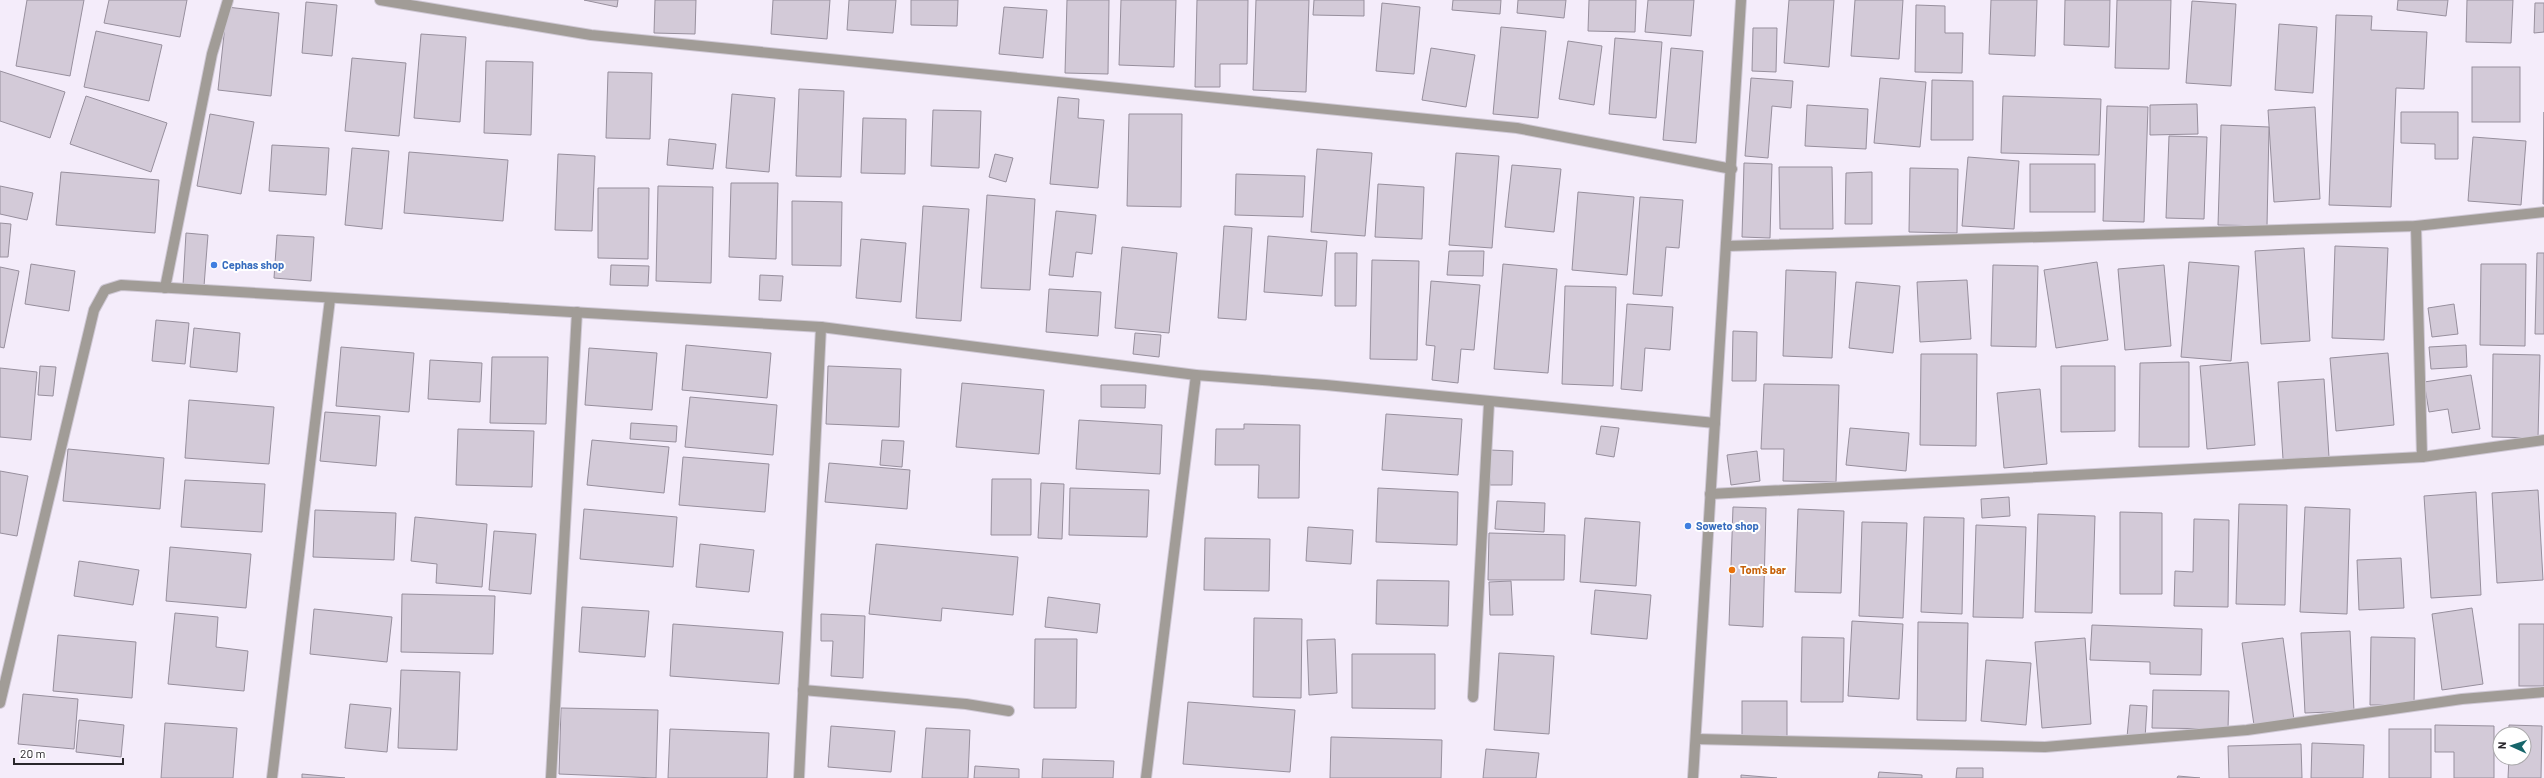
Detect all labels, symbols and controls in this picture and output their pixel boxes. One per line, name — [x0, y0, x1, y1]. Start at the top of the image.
place label: Cephas shop — [222, 258, 284, 271]
marker: Cephas shop — [209, 260, 219, 270]
place label: Soweto shop — [1696, 519, 1759, 532]
marker: Soweto shop — [1683, 521, 1693, 531]
place label: Tom's bar — [1740, 563, 1787, 576]
marker: Tom's bar — [1727, 565, 1737, 575]
north arrow — [2492, 726, 2532, 766]
scale bar — [14, 740, 123, 766]
text: N — [2495, 741, 2508, 749]
text: 20 m — [20, 746, 46, 760]

